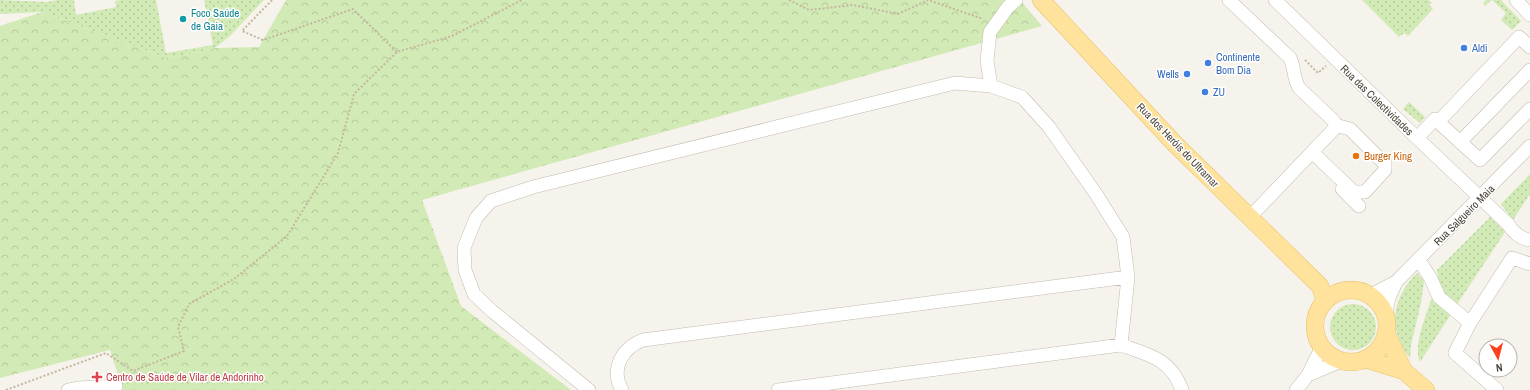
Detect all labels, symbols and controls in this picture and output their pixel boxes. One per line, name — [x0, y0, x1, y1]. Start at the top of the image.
place label: Foco Saúde de Gaia — [191, 6, 239, 33]
marker: Foco Saúde de Gaia — [178, 14, 188, 24]
place label: Aldi — [1471, 41, 1488, 55]
marker: Aldi — [1459, 43, 1469, 53]
place label: Continente Bom Dia — [1216, 50, 1260, 77]
marker: Continente Bom Dia — [1203, 58, 1213, 68]
street label: Rua das Colectividades — [1338, 62, 1417, 139]
place label: Wells — [1157, 67, 1179, 81]
marker: Wells — [1182, 69, 1192, 79]
place label: ZU — [1213, 85, 1225, 99]
marker: ZU — [1200, 87, 1210, 97]
street label: Rua dos Heróis do Ultramar — [1134, 100, 1222, 190]
place label: Burger King — [1364, 149, 1412, 163]
marker: Burger King — [1351, 151, 1361, 161]
street label: Rua Salgueiro Maia — [1431, 182, 1497, 248]
north arrow — [1478, 338, 1518, 378]
text: N — [1495, 361, 1503, 375]
place label: Centro de Saúde de Vilar de Andorinho — [106, 370, 264, 384]
marker: Centro de Saúde de Vilar de Andorinho — [91, 371, 103, 383]

